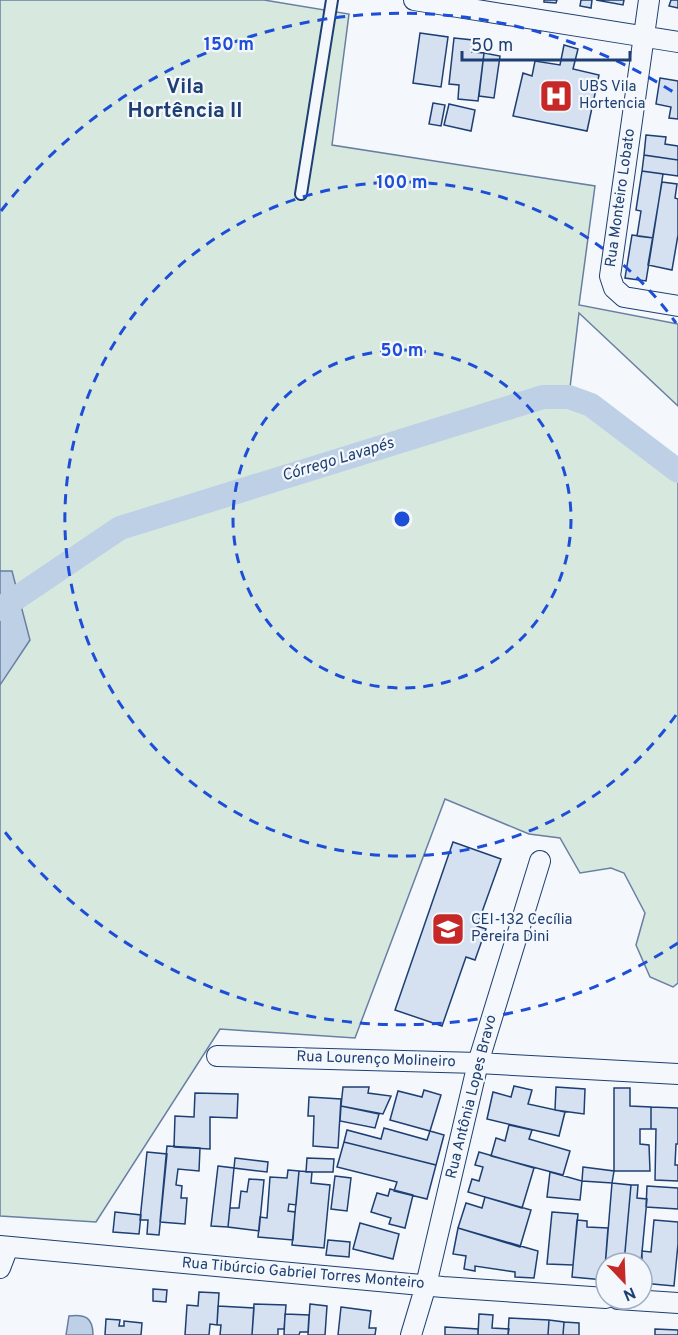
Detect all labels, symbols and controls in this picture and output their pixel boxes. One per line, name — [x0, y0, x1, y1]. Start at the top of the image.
scale bar — [462, 24, 630, 62]
text: 150 m — [204, 34, 254, 57]
text: 50 m — [471, 35, 513, 58]
district label: Vila Hortência II — [128, 74, 242, 125]
hospital icon: UBS Vila Hortencia — [538, 78, 574, 114]
place label: UBS Vila Hortencia — [579, 78, 646, 114]
street label: Rua Monteiro Lobato — [602, 127, 640, 269]
text: 100 m — [376, 172, 428, 195]
text: 50 m — [380, 340, 424, 363]
water label: Córrego Lavapés — [280, 433, 397, 487]
centre of rings — [392, 509, 412, 529]
school or university icon: CEI-132 Cecília Pereira Dini — [430, 911, 466, 947]
place label: CEI-132 Cecília Pereira Dini — [471, 911, 572, 947]
street label: Rua Antônia Lopes Bravo — [442, 1013, 502, 1181]
street label: Rua Lourenço Molineiro — [296, 1048, 456, 1072]
north arrow — [594, 1251, 654, 1311]
street label: Rua Tibúrcio Gabriel Torres Monteiro — [181, 1254, 425, 1294]
text: N — [620, 1282, 638, 1304]

